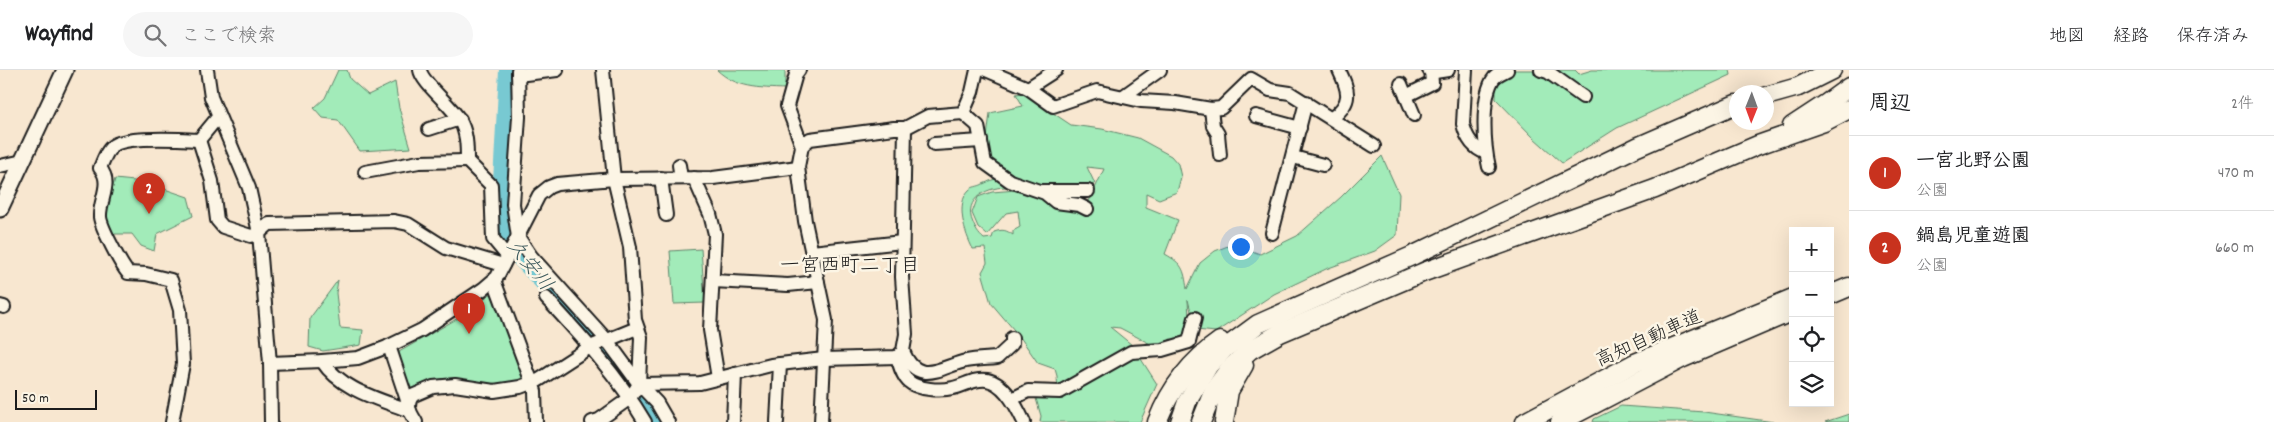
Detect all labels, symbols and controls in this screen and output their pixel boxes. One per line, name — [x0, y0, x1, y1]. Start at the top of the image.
search box — [123, 12, 473, 57]
text: Wayfind — [25, 18, 93, 52]
icon: search — [141, 21, 169, 49]
text: ここで検索 — [181, 24, 276, 51]
text: 地図 — [2049, 25, 2085, 50]
text: 経路 — [2113, 25, 2149, 50]
text: 保存済み — [2177, 25, 2249, 50]
north arrow — [1729, 85, 1774, 130]
text: 周辺 — [1869, 90, 1911, 120]
text: 2件 — [2231, 93, 2254, 116]
text: 一宮北野公園 — [1916, 149, 2030, 176]
text: 1 — [1883, 162, 1887, 185]
text: 470 m — [2218, 162, 2254, 185]
pin: 2 — [133, 173, 165, 214]
text: 公園 — [1916, 180, 1948, 203]
text: 鍋島児童遊園 — [1916, 224, 2030, 251]
map controls — [1789, 227, 1834, 407]
button: + — [1789, 227, 1834, 272]
water label: 久安川 — [499, 234, 558, 298]
your location — [1228, 234, 1254, 260]
text: 2 — [1882, 237, 1889, 260]
text: 660 m — [2215, 237, 2254, 260]
district label: 一宮西町二丁目 — [780, 253, 920, 281]
text: 公園 — [1916, 255, 1948, 278]
button: − — [1789, 272, 1834, 317]
pin: 1 — [453, 293, 485, 334]
street label: 高知自動車道 — [1592, 305, 1707, 376]
button: locate — [1789, 317, 1834, 362]
button: layers — [1789, 362, 1834, 407]
scale bar — [15, 387, 98, 410]
text: 50 m — [22, 389, 49, 409]

